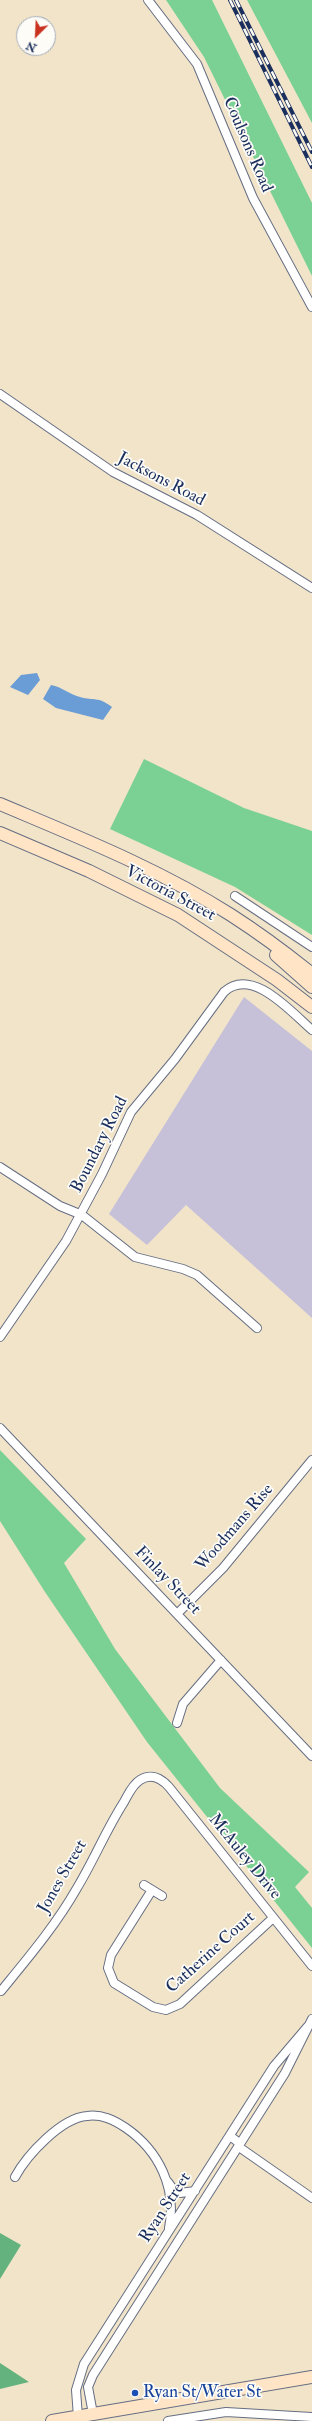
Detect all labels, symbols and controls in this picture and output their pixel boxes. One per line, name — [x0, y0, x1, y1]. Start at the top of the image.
north arrow — [16, 16, 56, 56]
text: N — [24, 39, 38, 54]
street label: Coulsons Road — [218, 94, 276, 196]
street label: Jacksons Road — [114, 448, 208, 512]
street label: Victoria Street — [121, 862, 219, 926]
street label: Boundary Road — [67, 1094, 133, 1196]
street label: Woodmans Rise — [192, 1480, 278, 1576]
street label: Finlay Street — [129, 1543, 205, 1619]
street label: McAuley Drive — [203, 1810, 285, 1904]
street label: Jones Street — [34, 1837, 92, 1917]
street label: Catherine Court — [162, 1908, 260, 1998]
street label: Ryan Street — [136, 2169, 196, 2247]
place label: Ryan St/Water St — [143, 2383, 261, 2403]
marker: Ryan St/Water St — [130, 2388, 140, 2398]

